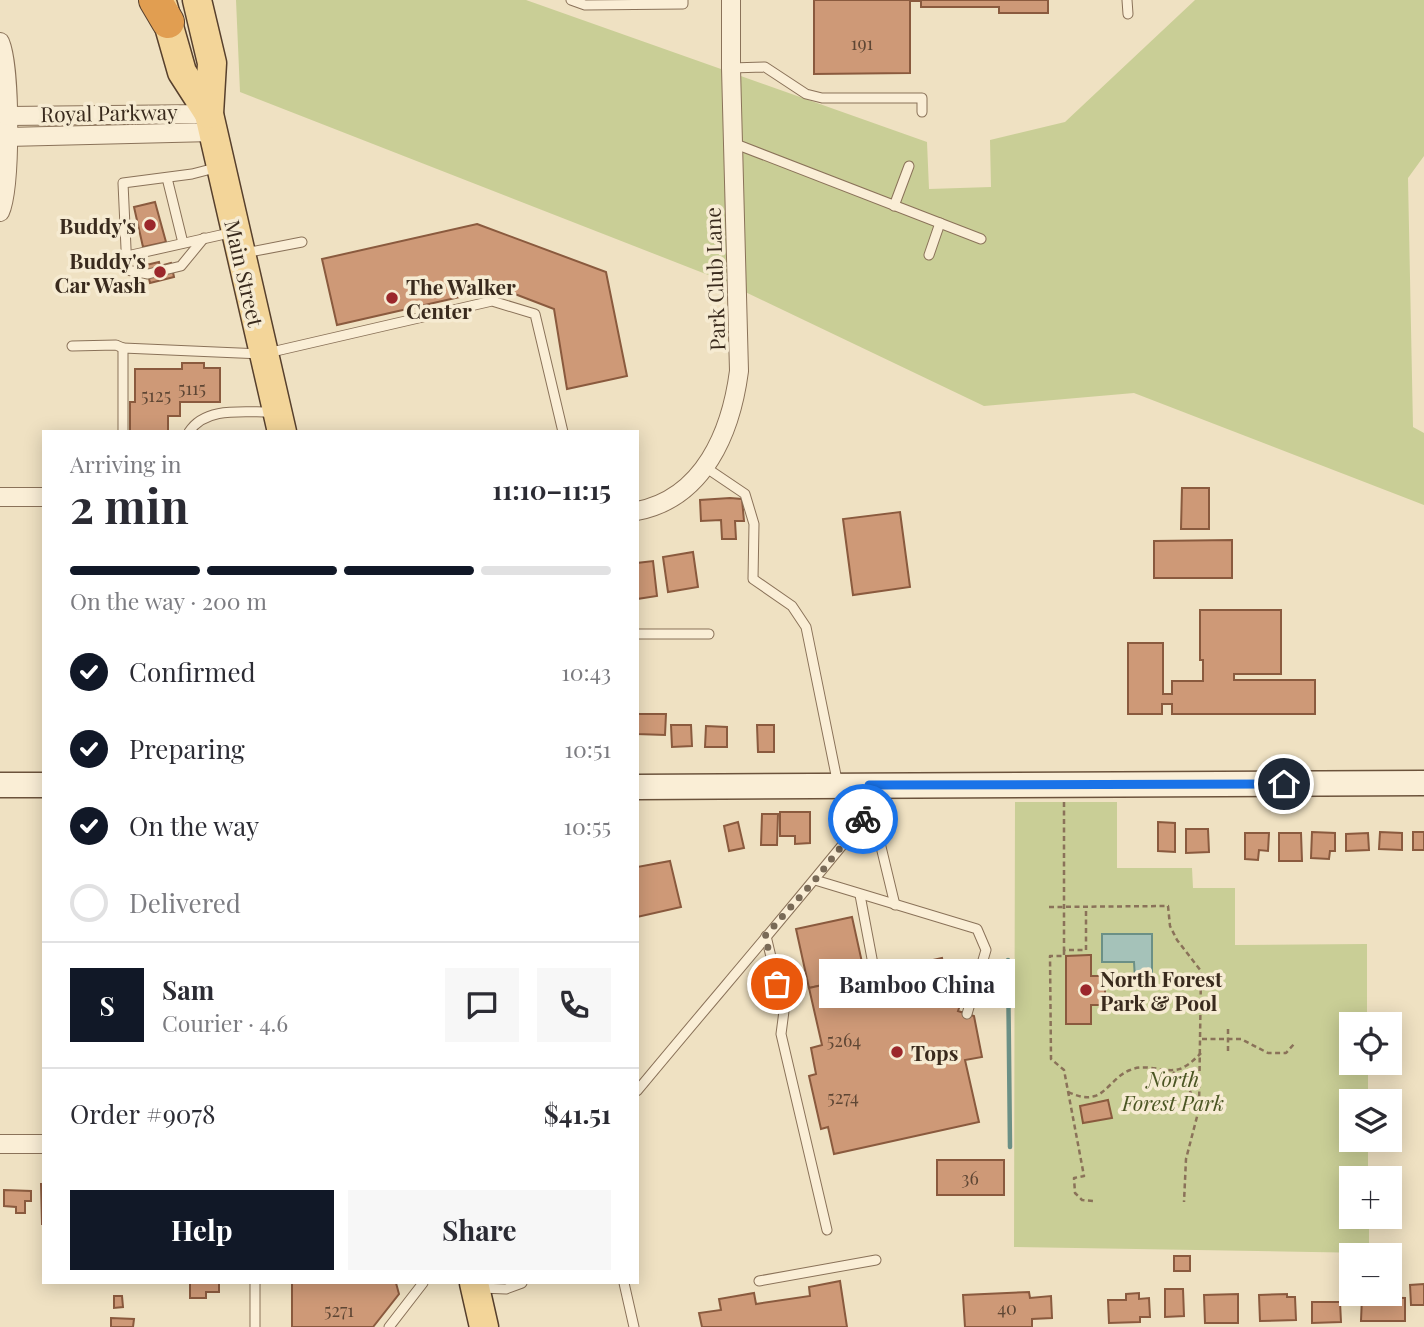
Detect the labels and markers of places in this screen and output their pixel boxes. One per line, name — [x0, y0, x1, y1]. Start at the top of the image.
place label: Buddy's — [59, 211, 136, 239]
marker: Buddy's — [142, 217, 158, 233]
place label: Buddy's Car Wash — [55, 246, 146, 298]
marker: Buddy's Car Wash — [152, 264, 168, 280]
place label: The Walker Center — [406, 272, 516, 324]
marker: The Walker Center — [384, 290, 400, 306]
pin — [1254, 754, 1314, 814]
pin — [747, 954, 807, 1014]
callout: Bamboo China — [819, 960, 1015, 1009]
place label: North Forest Park & Pool — [1100, 964, 1223, 1016]
marker: North Forest Park & Pool — [1078, 982, 1094, 998]
place label: Tops — [911, 1038, 958, 1066]
marker: Tops — [889, 1044, 905, 1060]

